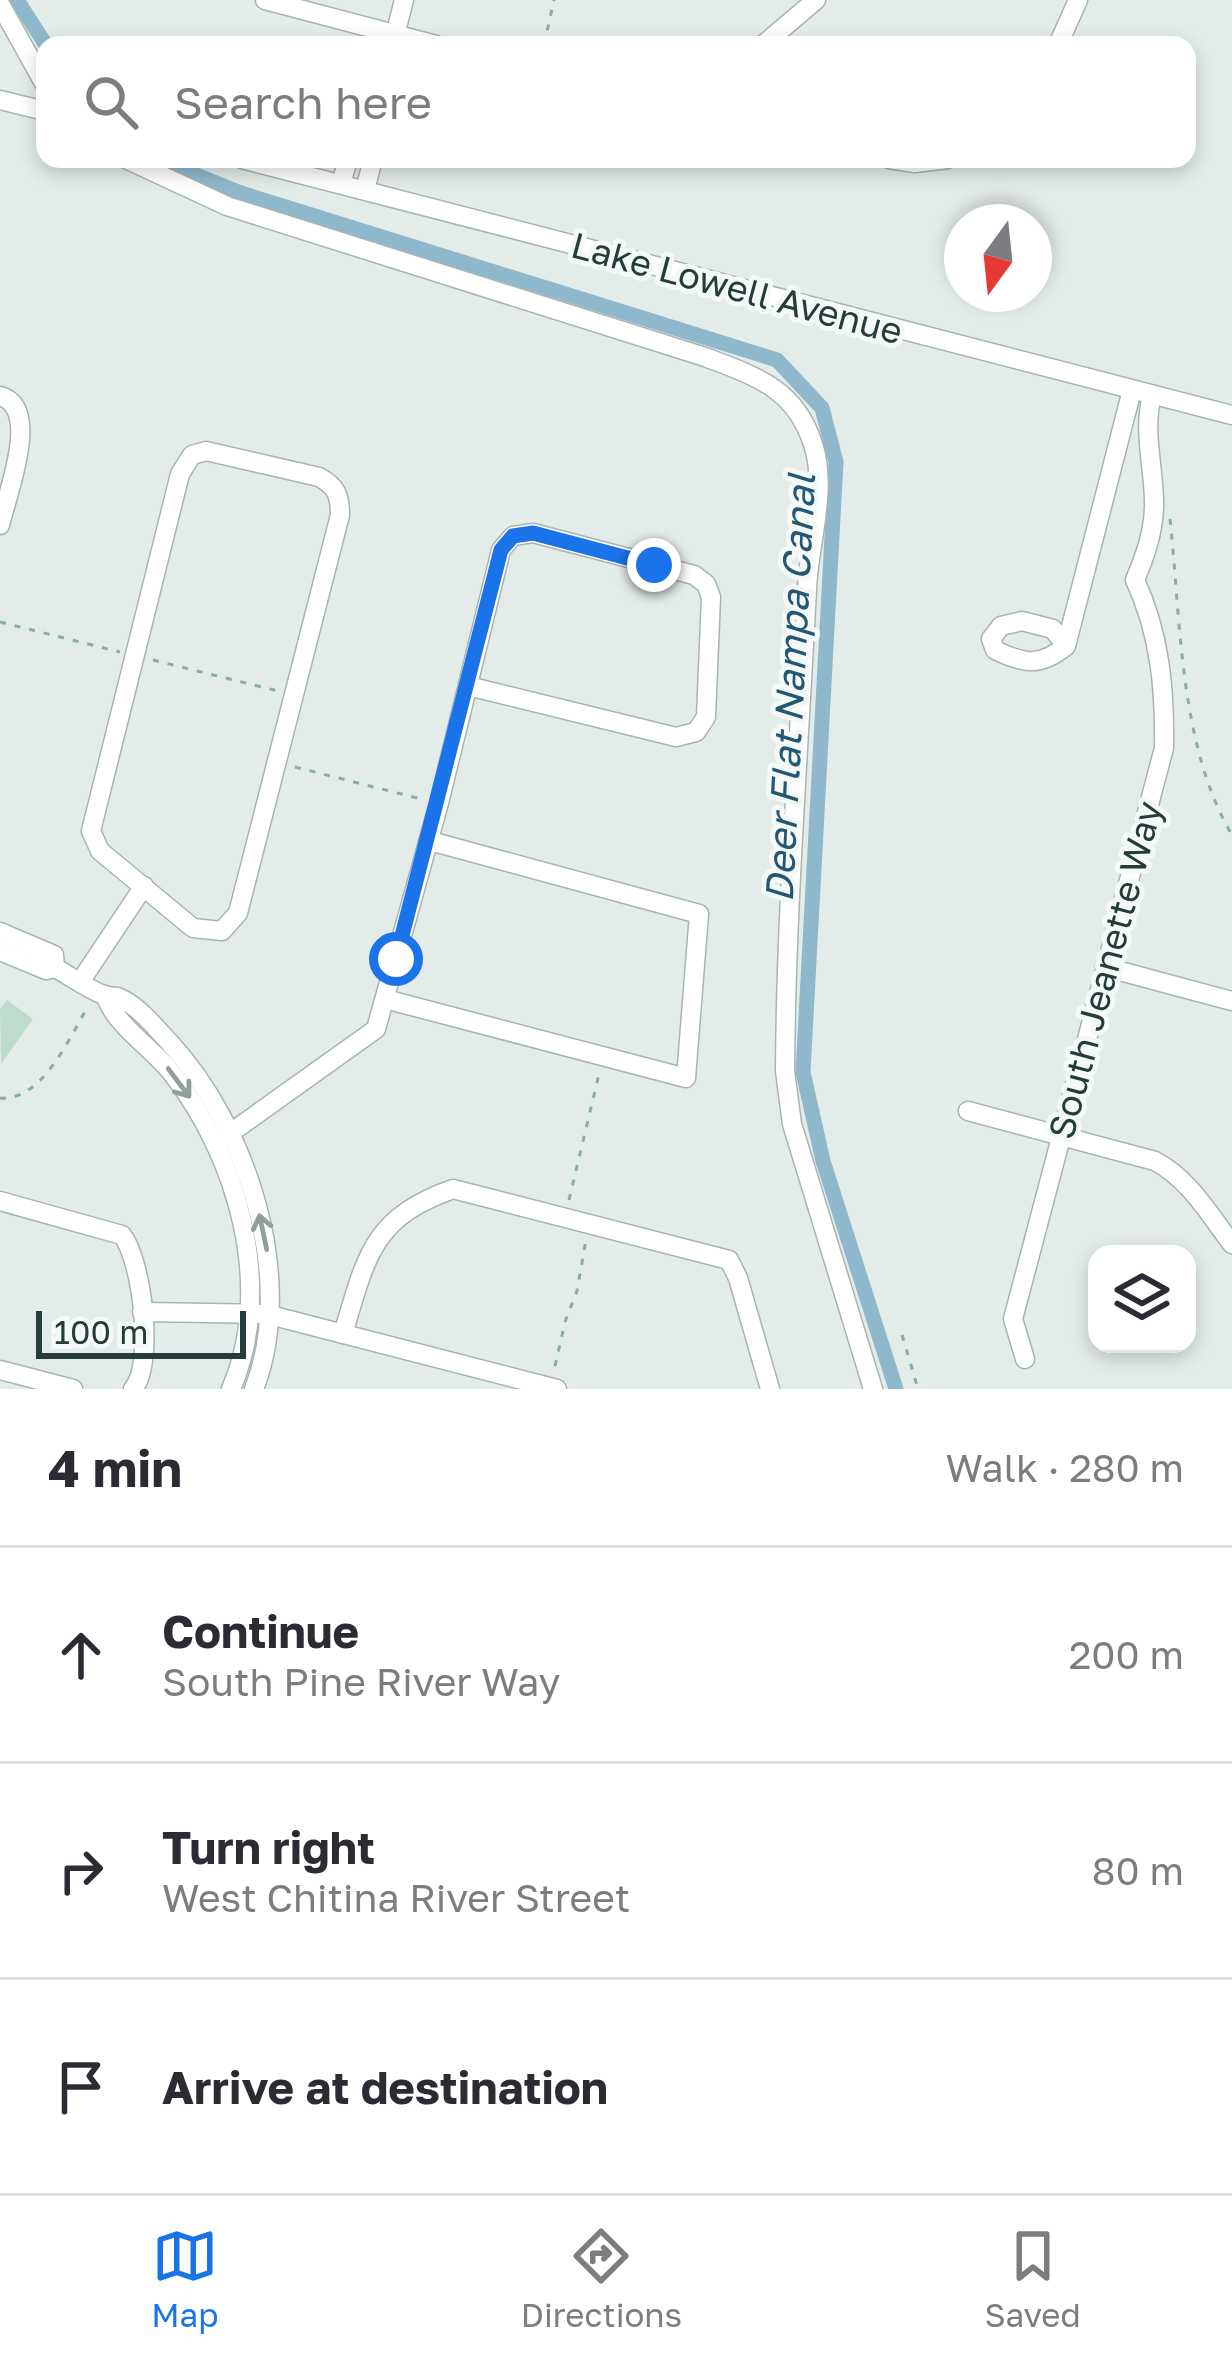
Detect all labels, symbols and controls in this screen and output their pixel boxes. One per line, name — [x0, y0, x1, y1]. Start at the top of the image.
search box — [36, 36, 1196, 168]
icon: search — [78, 69, 144, 135]
text: Search here — [174, 75, 432, 129]
north arrow — [944, 204, 1052, 312]
street label: Lake Lowell Avenue — [567, 223, 907, 352]
water label: Deer Flat Nampa Canal — [755, 471, 824, 904]
route end — [627, 538, 681, 592]
street label: South Jeanette Way — [1039, 797, 1170, 1143]
route start — [369, 932, 423, 986]
one-way arrow — [165, 1067, 192, 1099]
one-way arrow — [250, 1214, 273, 1252]
map controls — [1088, 1245, 1196, 1353]
button: layers — [1088, 1245, 1196, 1353]
scale bar — [36, 1305, 246, 1358]
text: 100 m — [54, 1312, 148, 1351]
text: 4 min — [48, 1437, 182, 1498]
text: Walk · 280 m — [946, 1444, 1184, 1491]
text: Continue — [162, 1604, 359, 1658]
icon: ahead — [48, 1622, 114, 1688]
text: 200 m — [1069, 1631, 1184, 1678]
text: South Pine River Way — [162, 1658, 560, 1705]
text: Turn right — [162, 1820, 375, 1874]
icon: right — [48, 1838, 114, 1904]
text: 80 m — [1092, 1847, 1184, 1894]
text: West Chitina River Street — [162, 1874, 630, 1921]
icon: arrive — [48, 2054, 114, 2120]
text: Arrive at destination — [162, 2060, 608, 2114]
tab: Map — [151, 2223, 219, 2334]
tab: Directions — [521, 2223, 682, 2334]
tab: Saved — [984, 2223, 1081, 2334]

